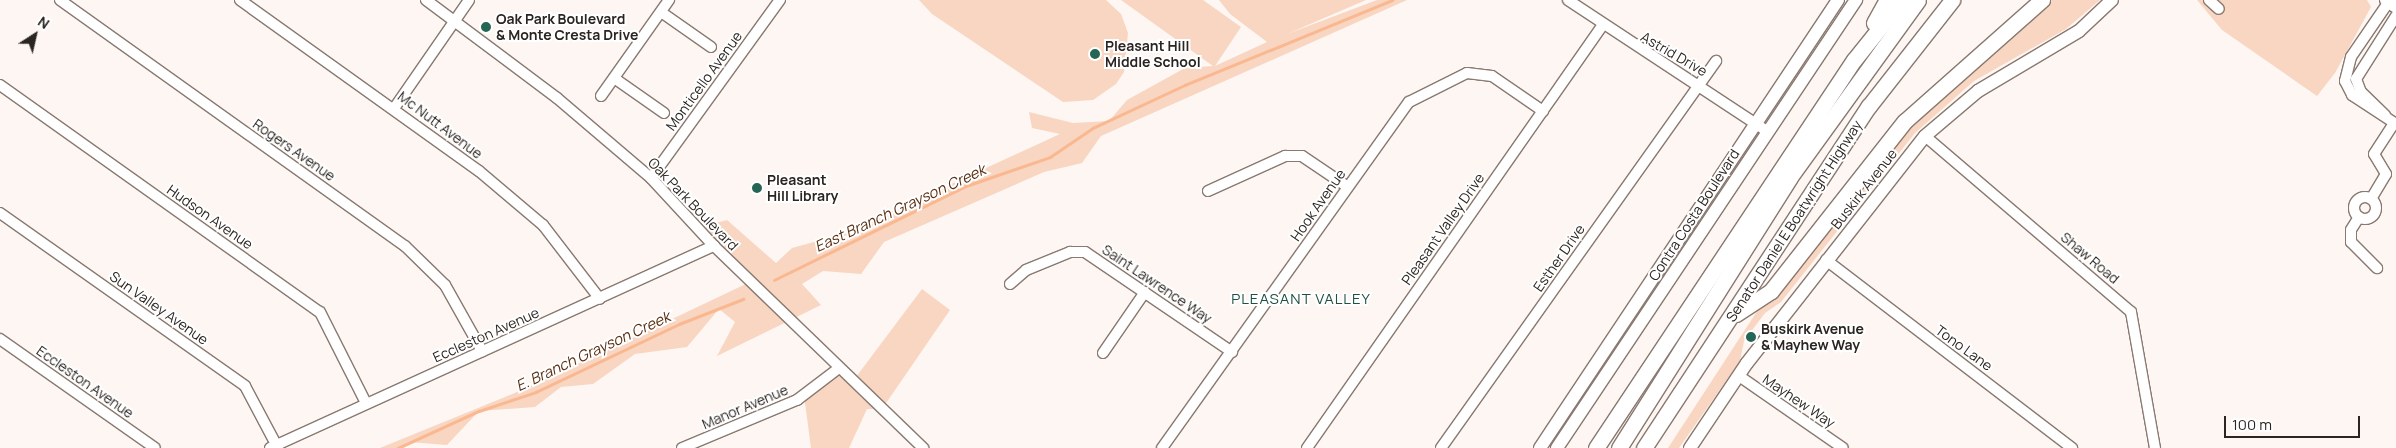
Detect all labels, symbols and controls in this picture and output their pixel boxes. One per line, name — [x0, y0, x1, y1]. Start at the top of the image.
north arrow — [10, 10, 60, 60]
place label: Oak Park Boulevard & Monte Cresta Drive — [496, 11, 638, 44]
text: N — [34, 12, 53, 33]
marker: Oak Park Boulevard & Monte Cresta Drive — [480, 21, 492, 33]
street label: Monticello Avenue — [662, 28, 746, 134]
street label: Astrid Drive — [1638, 28, 1710, 80]
place label: Pleasant Hill Middle School — [1105, 38, 1201, 70]
marker: Pleasant Hill Middle School — [1089, 48, 1101, 60]
street label: Mc Nutt Avenue — [394, 88, 486, 162]
street label: Rogers Avenue — [250, 115, 338, 185]
street label: Senator Daniel E Boatwright Highway — [1722, 117, 1866, 325]
street label: Contra Costa Boulevard — [1645, 146, 1743, 284]
street label: Buskirk Avenue — [1827, 146, 1901, 232]
street label: Oak Park Boulevard — [644, 154, 742, 254]
water label: East Branch Grayson Creek — [812, 160, 988, 256]
street label: Hook Avenue — [1287, 166, 1349, 244]
street label: Pleasant Valley Drive — [1398, 170, 1488, 288]
place label: Pleasant Hill Library — [767, 172, 838, 204]
street label: Hudson Avenue — [164, 181, 256, 253]
marker: Pleasant Hill Library — [751, 182, 763, 194]
street label: Esther Drive — [1530, 221, 1588, 295]
street label: Shaw Road — [2057, 229, 2123, 287]
street label: Saint Lawrence Way — [1099, 241, 1215, 327]
street label: Sun Valley Avenue — [107, 268, 211, 348]
district label: PLEASANT VALLEY — [1229, 290, 1373, 308]
street label: Eccleston Avenue — [430, 304, 542, 366]
water label: E. Branch Grayson Creek — [513, 307, 673, 395]
place label: Buskirk Avenue & Mayhew Way — [1761, 321, 1864, 354]
street label: Tono Lane — [1932, 322, 1996, 374]
marker: Buskirk Avenue & Mayhew Way — [1745, 331, 1757, 343]
street label: Eccleston Avenue — [33, 342, 137, 422]
street label: Mayhew Way — [1760, 371, 1838, 431]
street label: Manor Avenue — [699, 381, 791, 433]
scale bar — [2226, 406, 2362, 438]
text: 100 m — [2232, 414, 2272, 435]

